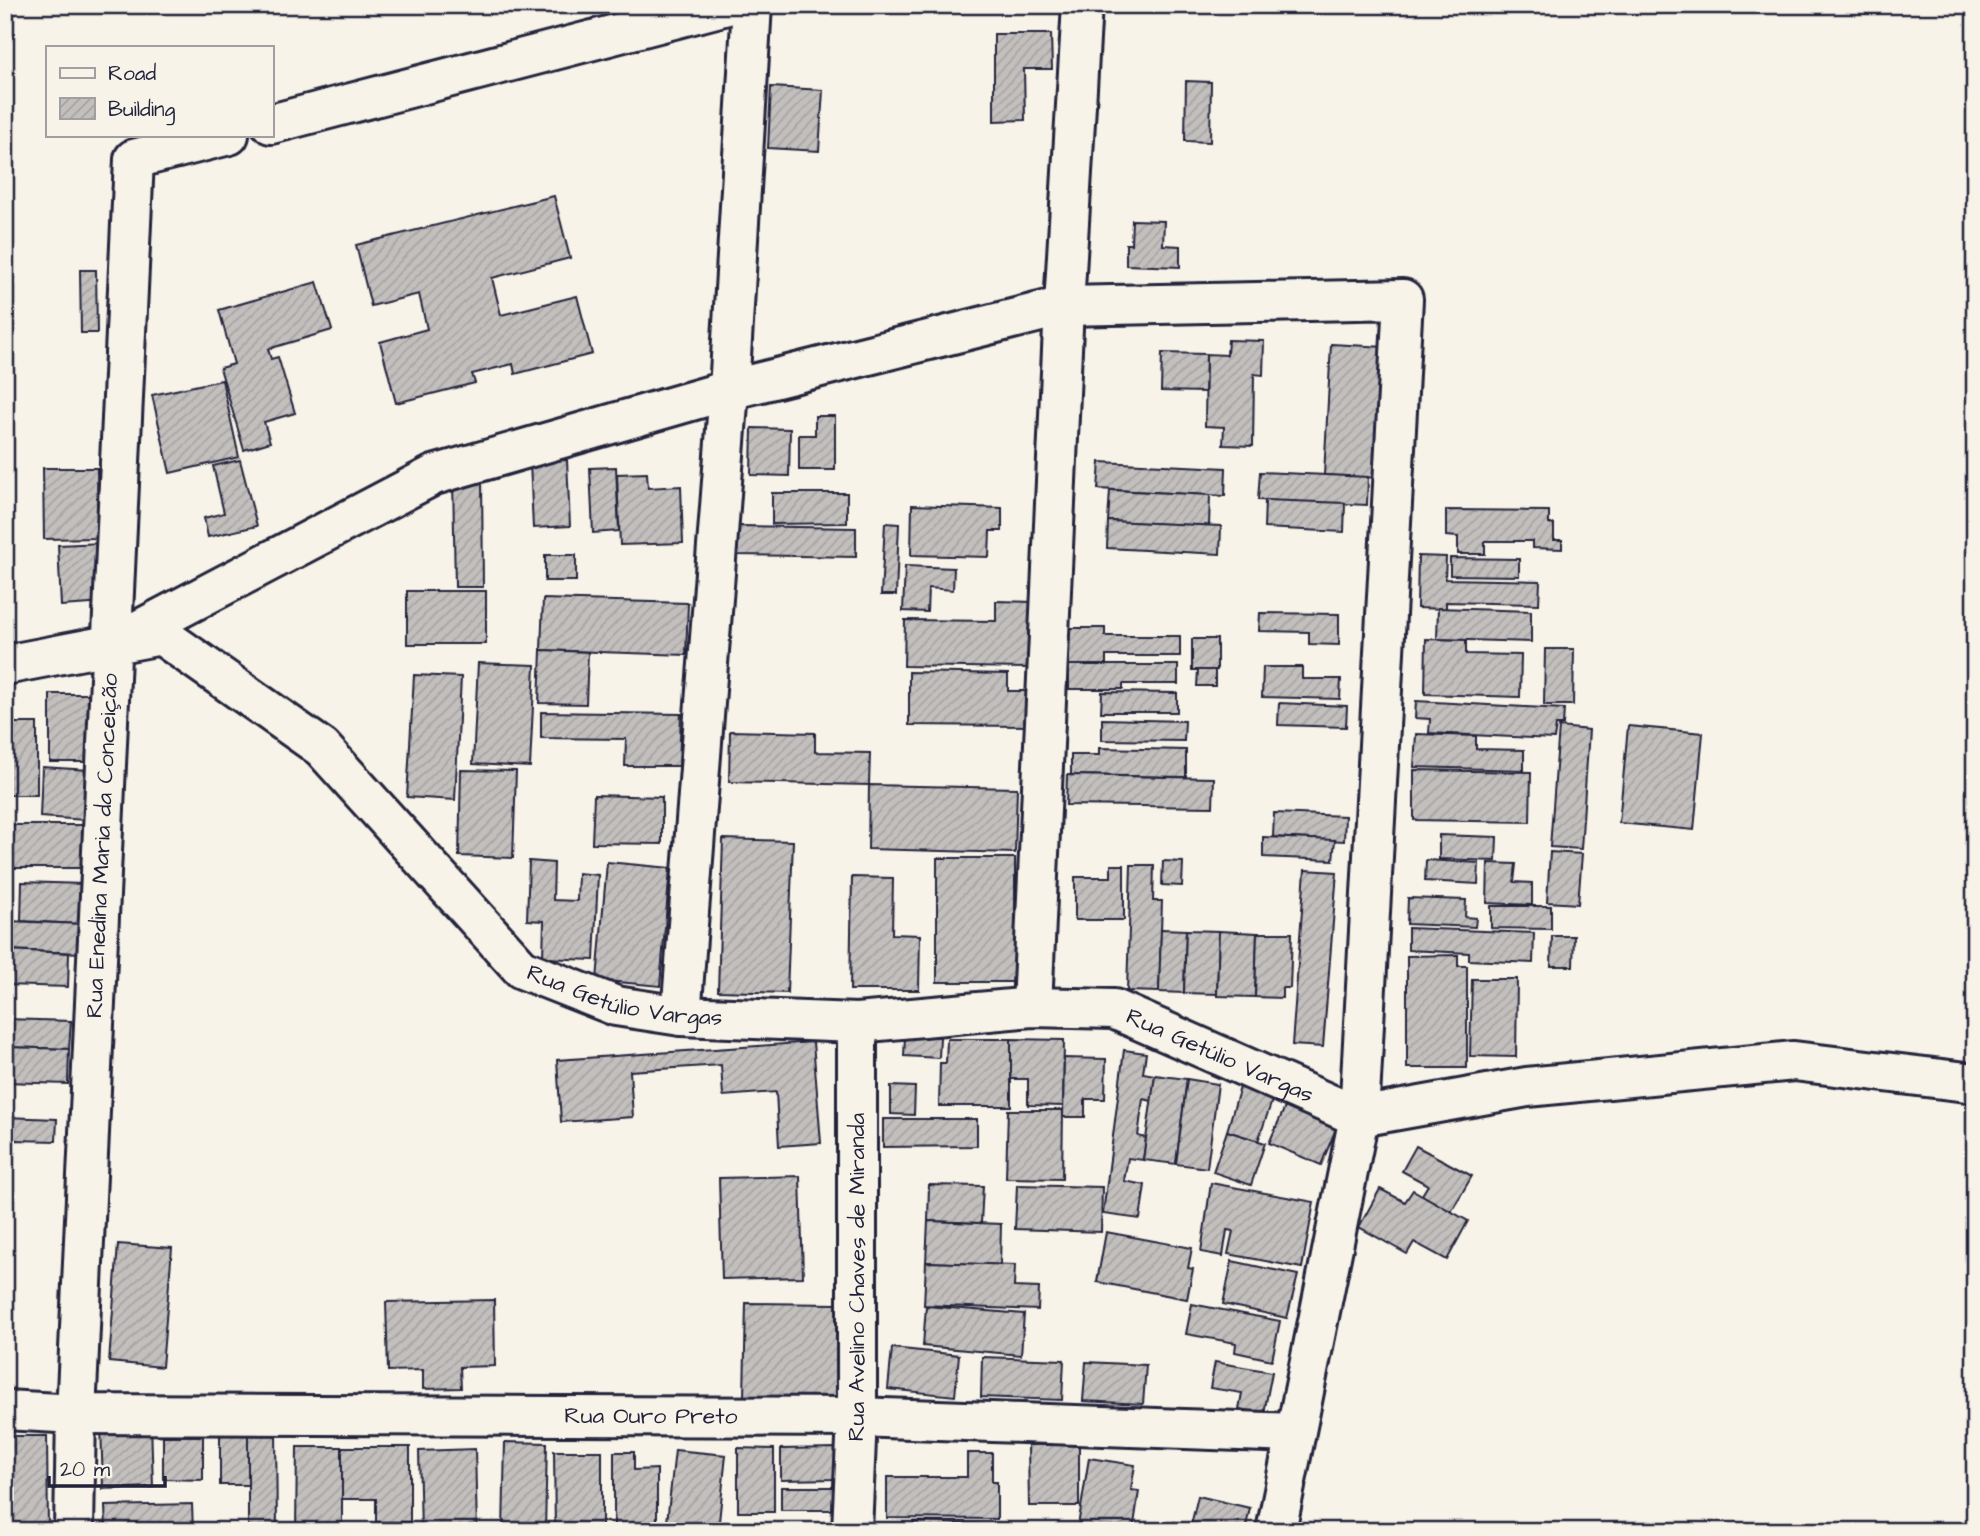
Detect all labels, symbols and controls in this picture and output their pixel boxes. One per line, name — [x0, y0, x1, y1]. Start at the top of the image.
legend — [46, 46, 273, 136]
text: Road — [108, 59, 156, 88]
text: Building — [108, 95, 176, 126]
street label: Rua Enedina Maria da Conceição — [78, 672, 126, 1019]
street label: Rua Getúlio Vargas — [522, 957, 723, 1034]
street label: Rua Getúlio Vargas — [1121, 1000, 1319, 1111]
street label: Rua Avelino Chaves de Miranda — [840, 1112, 873, 1442]
street label: Rua Ouro Preto — [564, 1400, 738, 1433]
scale bar — [49, 1445, 164, 1489]
text: 20 m — [60, 1455, 111, 1484]

